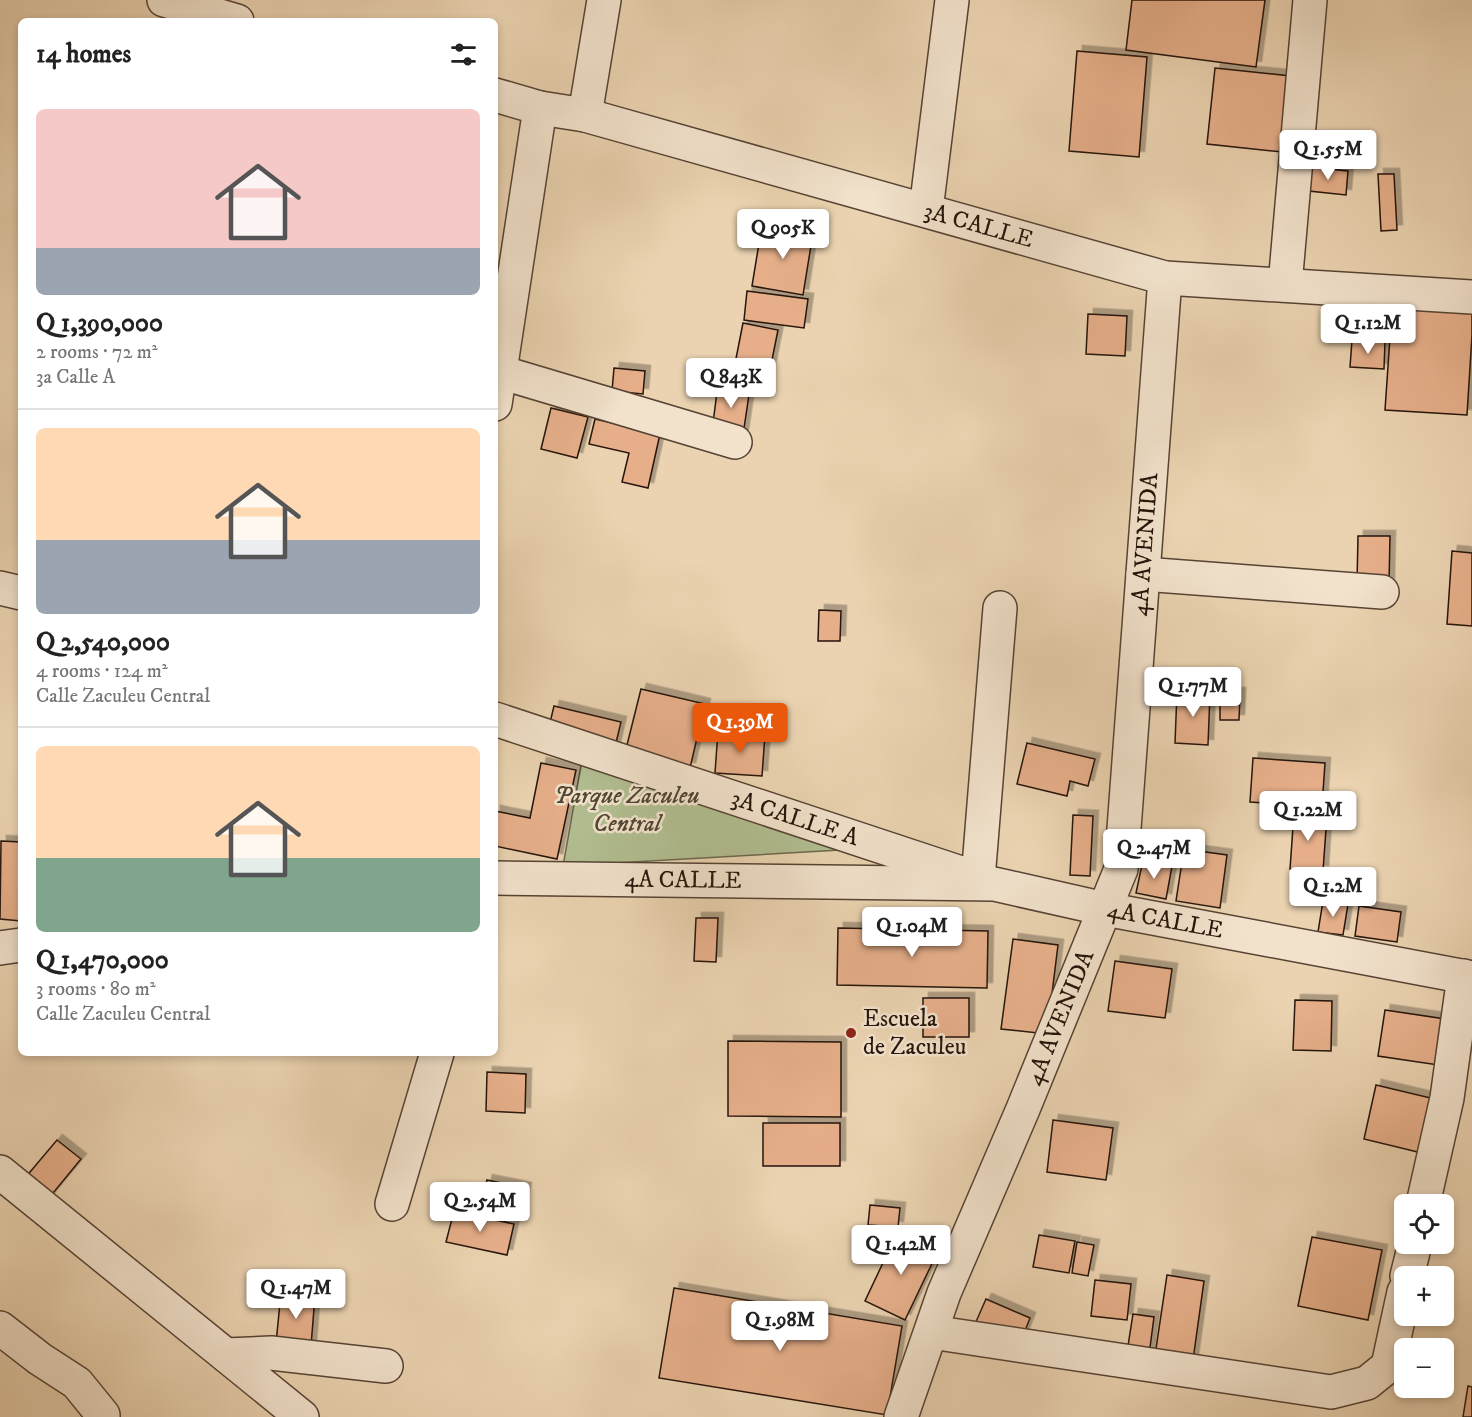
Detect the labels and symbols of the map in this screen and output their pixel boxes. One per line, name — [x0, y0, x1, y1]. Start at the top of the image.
pin: Q 1.55M — [1273, 130, 1383, 181]
street label: 3A CALLE — [920, 196, 1036, 255]
pin: Q 905K — [734, 209, 832, 260]
pin: Q 1.12M — [1313, 304, 1423, 355]
pin: Q 843K — [682, 358, 780, 409]
street label: 4A AVENIDA — [1125, 471, 1165, 617]
pin: Q 1.77M — [1138, 667, 1248, 718]
pin: Q 1.39M — [685, 703, 795, 754]
park label: Parque Zaculeu Central — [554, 781, 700, 839]
street label: 3A CALLE A — [727, 783, 863, 853]
pin: Q 1.22M — [1253, 791, 1363, 842]
pin: Q 2.47M — [1099, 829, 1209, 880]
street label: 4A CALLE — [624, 865, 742, 896]
pin: Q 1.2M — [1284, 867, 1382, 918]
street label: 4A CALLE — [1105, 895, 1225, 946]
pin: Q 1.04M — [857, 907, 967, 958]
street label: 4A AVENIDA — [1019, 945, 1102, 1090]
place label: Escuela de Zaculeu — [863, 1004, 966, 1062]
marker: Escuela de Zaculeu — [844, 1026, 858, 1040]
pin: Q 2.54M — [425, 1182, 535, 1233]
pin: Q 1.42M — [846, 1225, 956, 1276]
pin: Q 1.47M — [241, 1269, 351, 1320]
pin: Q 1.98M — [725, 1301, 835, 1352]

